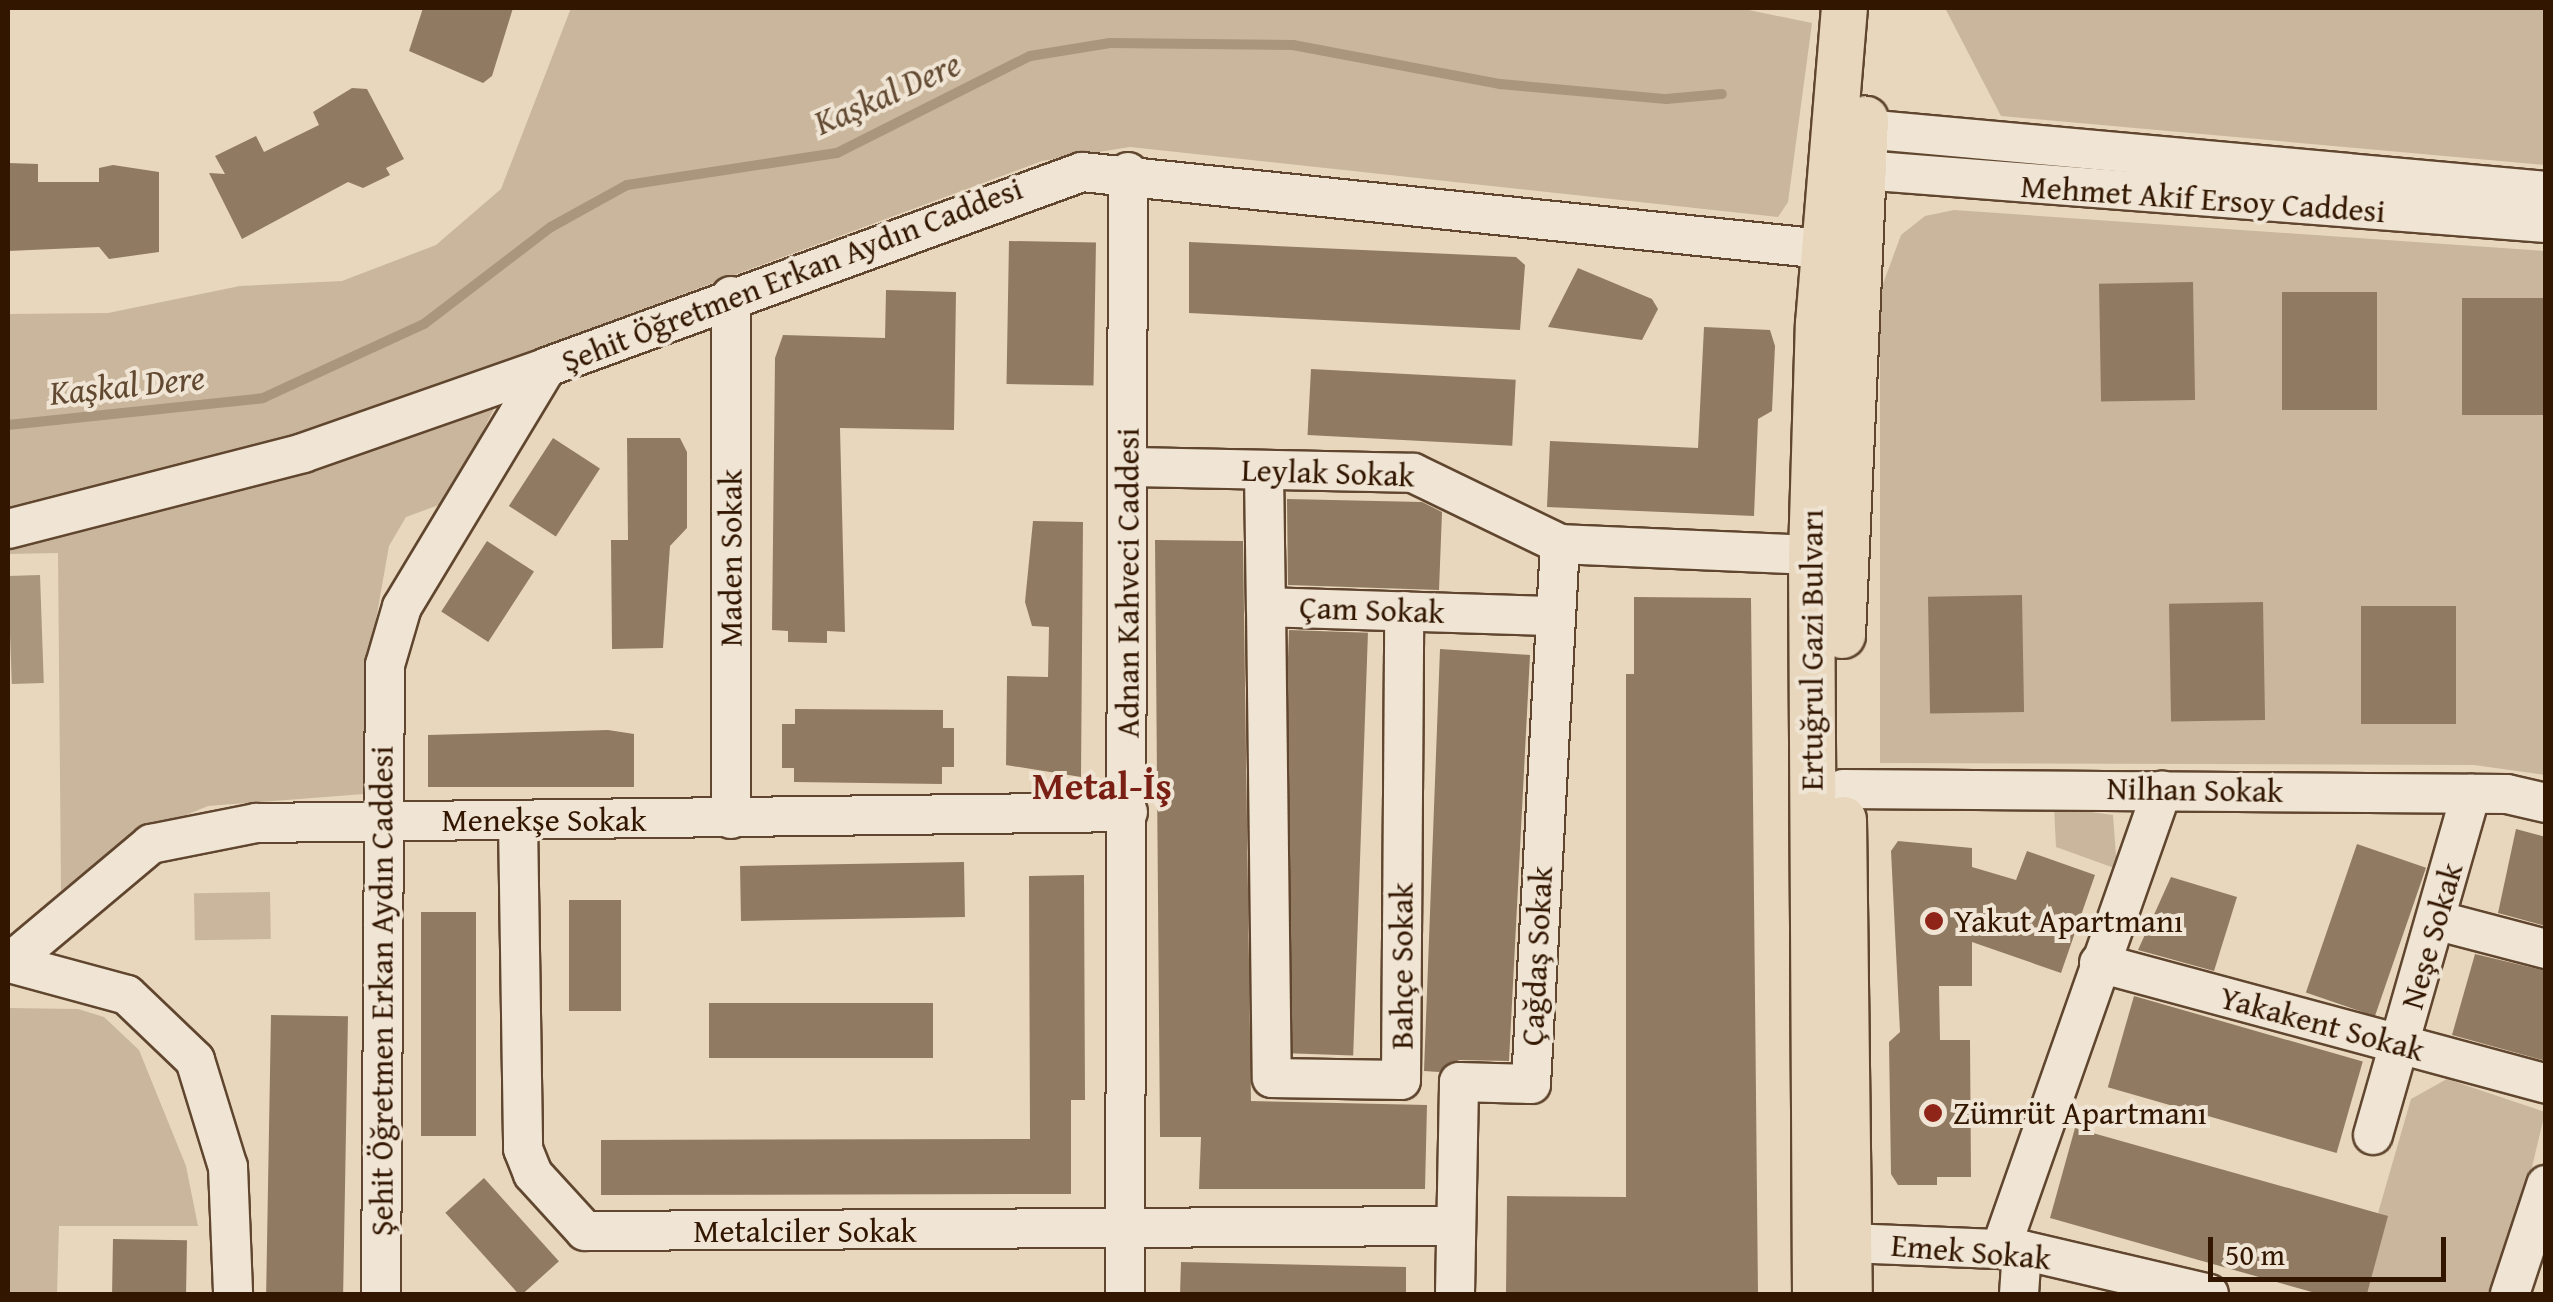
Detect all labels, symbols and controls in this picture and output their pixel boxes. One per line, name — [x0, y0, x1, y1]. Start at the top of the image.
water label: Kaşkal Dere — [807, 42, 967, 144]
street label: Mehmet Akif Ersoy Caddesi — [2019, 167, 2387, 231]
street label: Şehit Öğretmen Erkan Aydın Caddesi — [556, 169, 1028, 381]
water label: Kaşkal Dere — [47, 356, 207, 414]
street label: Adnan Kahveci Caddesi — [1109, 428, 1147, 738]
street label: Leylak Sokak — [1241, 451, 1415, 495]
street label: Maden Sokak — [712, 469, 750, 647]
street label: Ertuğrul Gazi Bulvarı — [1793, 509, 1831, 791]
street label: Çam Sokak — [1299, 588, 1445, 632]
street label: Şehit Öğretmen Erkan Aydın Caddesi — [363, 746, 401, 1236]
district label: Metal-İş — [1032, 763, 1172, 809]
street label: Nilhan Sokak — [2106, 769, 2284, 811]
street label: Menekşe Sokak — [442, 801, 646, 839]
street label: Neşe Sokak — [2393, 858, 2471, 1014]
street label: Çağdaş Sokak — [1513, 865, 1561, 1047]
street label: Bahçe Sokak — [1383, 882, 1421, 1050]
place label: Yakut Apartmanı — [1954, 902, 2183, 940]
marker: Yakut Apartmanı — [1923, 910, 1945, 932]
street label: Yakakent Sokak — [2215, 978, 2429, 1070]
place label: Zümrüt Apartmanı — [1953, 1094, 2207, 1132]
marker: Zümrüt Apartmanı — [1922, 1102, 1944, 1124]
street label: Metalciler Sokak — [693, 1212, 917, 1250]
scale bar — [2213, 1217, 2450, 1279]
street label: Emek Sokak — [1890, 1226, 2052, 1278]
text: 50 m — [2225, 1232, 2285, 1276]

